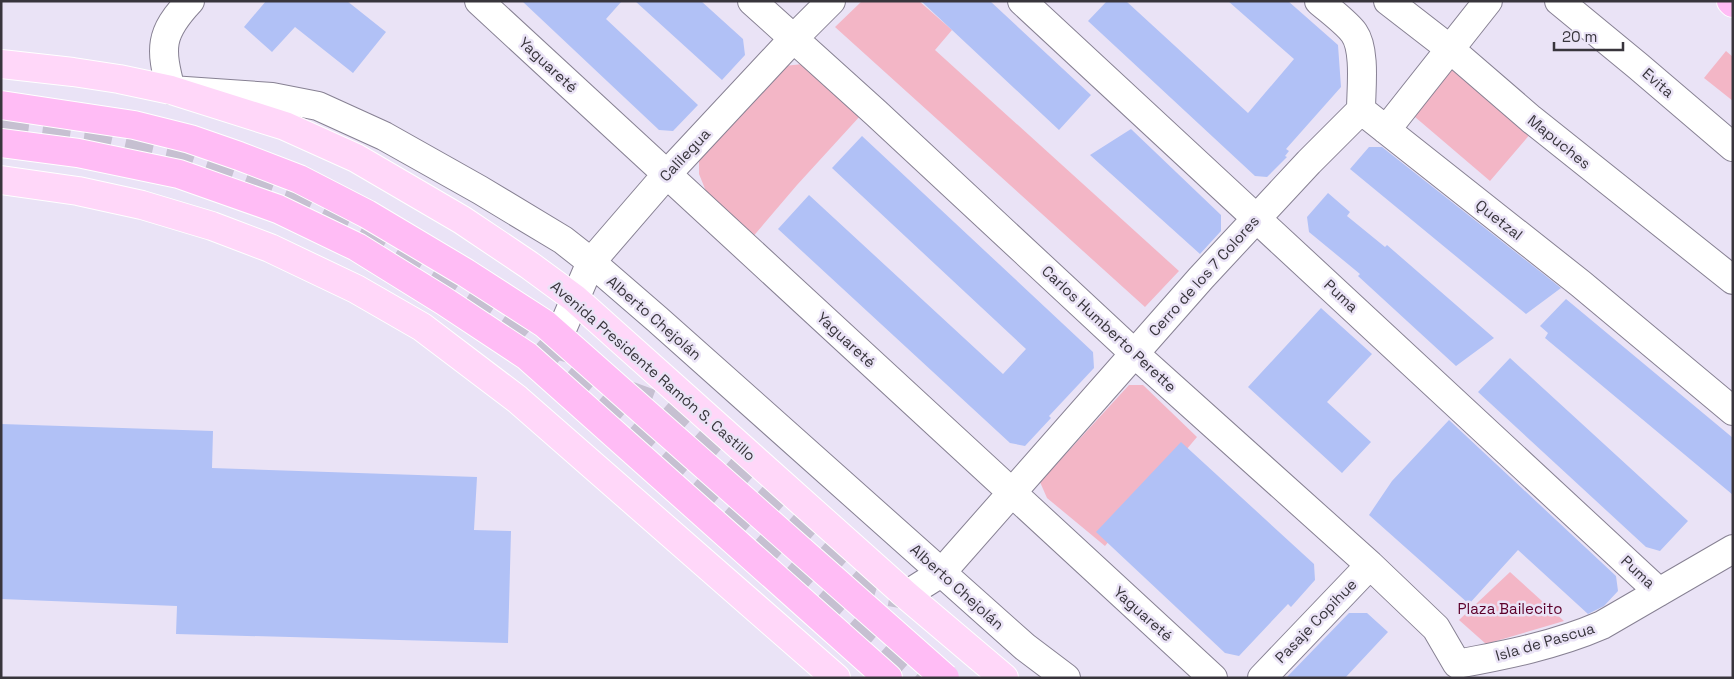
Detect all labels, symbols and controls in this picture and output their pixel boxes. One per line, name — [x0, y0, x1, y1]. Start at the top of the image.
scale bar — [1554, 20, 1623, 52]
text: 20 m — [1562, 27, 1597, 46]
street label: Yaguareté — [515, 33, 582, 97]
street label: Evita — [1639, 64, 1678, 102]
street label: Mapuches — [1524, 111, 1595, 173]
street label: Calilegua — [655, 124, 714, 185]
street label: Quetzal — [1472, 195, 1527, 244]
street label: Cerro de los 7 Colores — [1144, 211, 1263, 340]
street label: Carlos Humberto Perette — [1038, 261, 1181, 396]
street label: Alberto Chejolán — [603, 271, 706, 364]
street label: Puma — [1320, 275, 1363, 316]
street label: Avenida Presidente Ramón S. Castillo — [547, 276, 760, 465]
street label: Yaguareté — [813, 308, 880, 372]
street label: Alberto Chejolán — [907, 540, 1008, 634]
street label: Puma — [1617, 551, 1660, 592]
street label: Pasaje Copihue — [1271, 575, 1361, 667]
street label: Yaguareté — [1110, 582, 1177, 645]
park label: Plaza Bailecito — [1458, 599, 1562, 618]
street label: Isla de Pascua — [1493, 618, 1597, 665]

